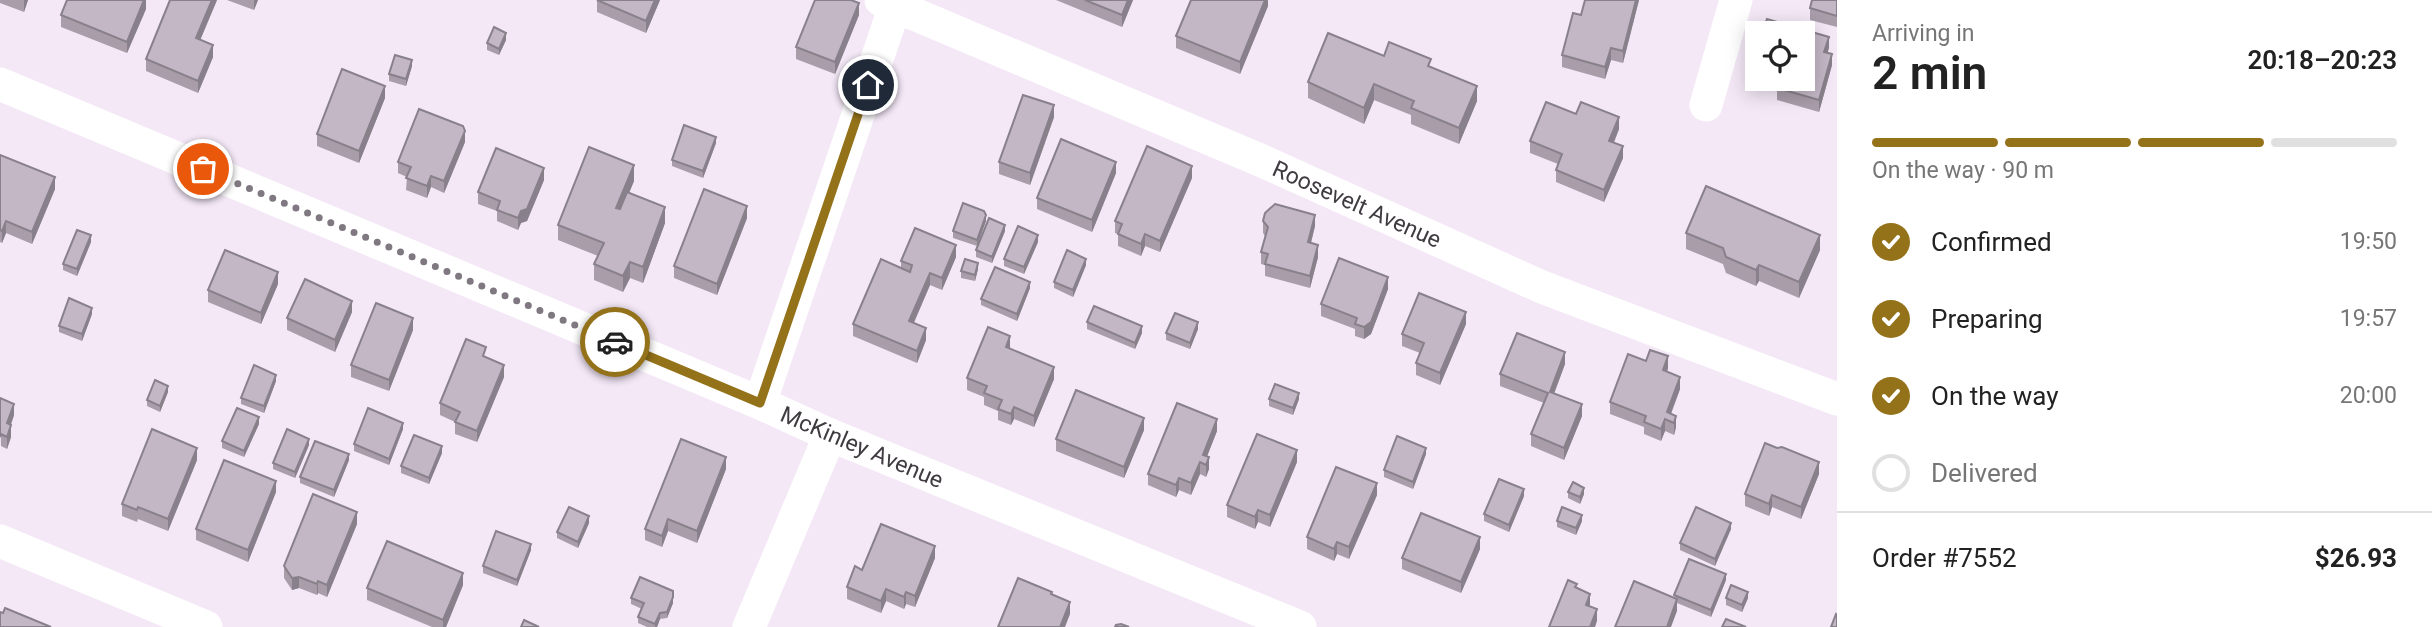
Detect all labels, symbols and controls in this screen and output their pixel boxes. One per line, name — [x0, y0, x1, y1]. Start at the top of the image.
text: Arriving in — [1872, 20, 1975, 47]
map controls — [1745, 21, 1815, 91]
button: locate — [1745, 21, 1815, 91]
text: 20:18–20:23 — [2247, 45, 2397, 75]
text: 2 min — [1872, 46, 1987, 100]
pin — [838, 55, 898, 115]
icon: home — [849, 66, 887, 104]
pin — [173, 139, 233, 199]
icon: bag — [184, 150, 222, 188]
street label: Roosevelt Avenue — [1268, 155, 1445, 254]
text: On the way · 90 m — [1872, 157, 2054, 184]
icon: check — [1872, 223, 1910, 261]
text: Confirmed — [1931, 227, 2052, 257]
text: 19:50 — [2340, 228, 2397, 255]
icon: check — [1872, 300, 1910, 338]
text: Preparing — [1931, 304, 2043, 334]
text: 19:57 — [2340, 305, 2397, 332]
courier — [580, 307, 650, 377]
icon: car — [596, 323, 634, 361]
icon: check — [1872, 377, 1910, 415]
text: On the way — [1931, 381, 2059, 411]
text: 20:00 — [2340, 382, 2397, 409]
street label: McKinley Avenue — [776, 401, 947, 494]
text: Delivered — [1931, 458, 2038, 488]
text: Order #7552 — [1872, 543, 2017, 573]
text: $26.93 — [2315, 543, 2397, 573]

